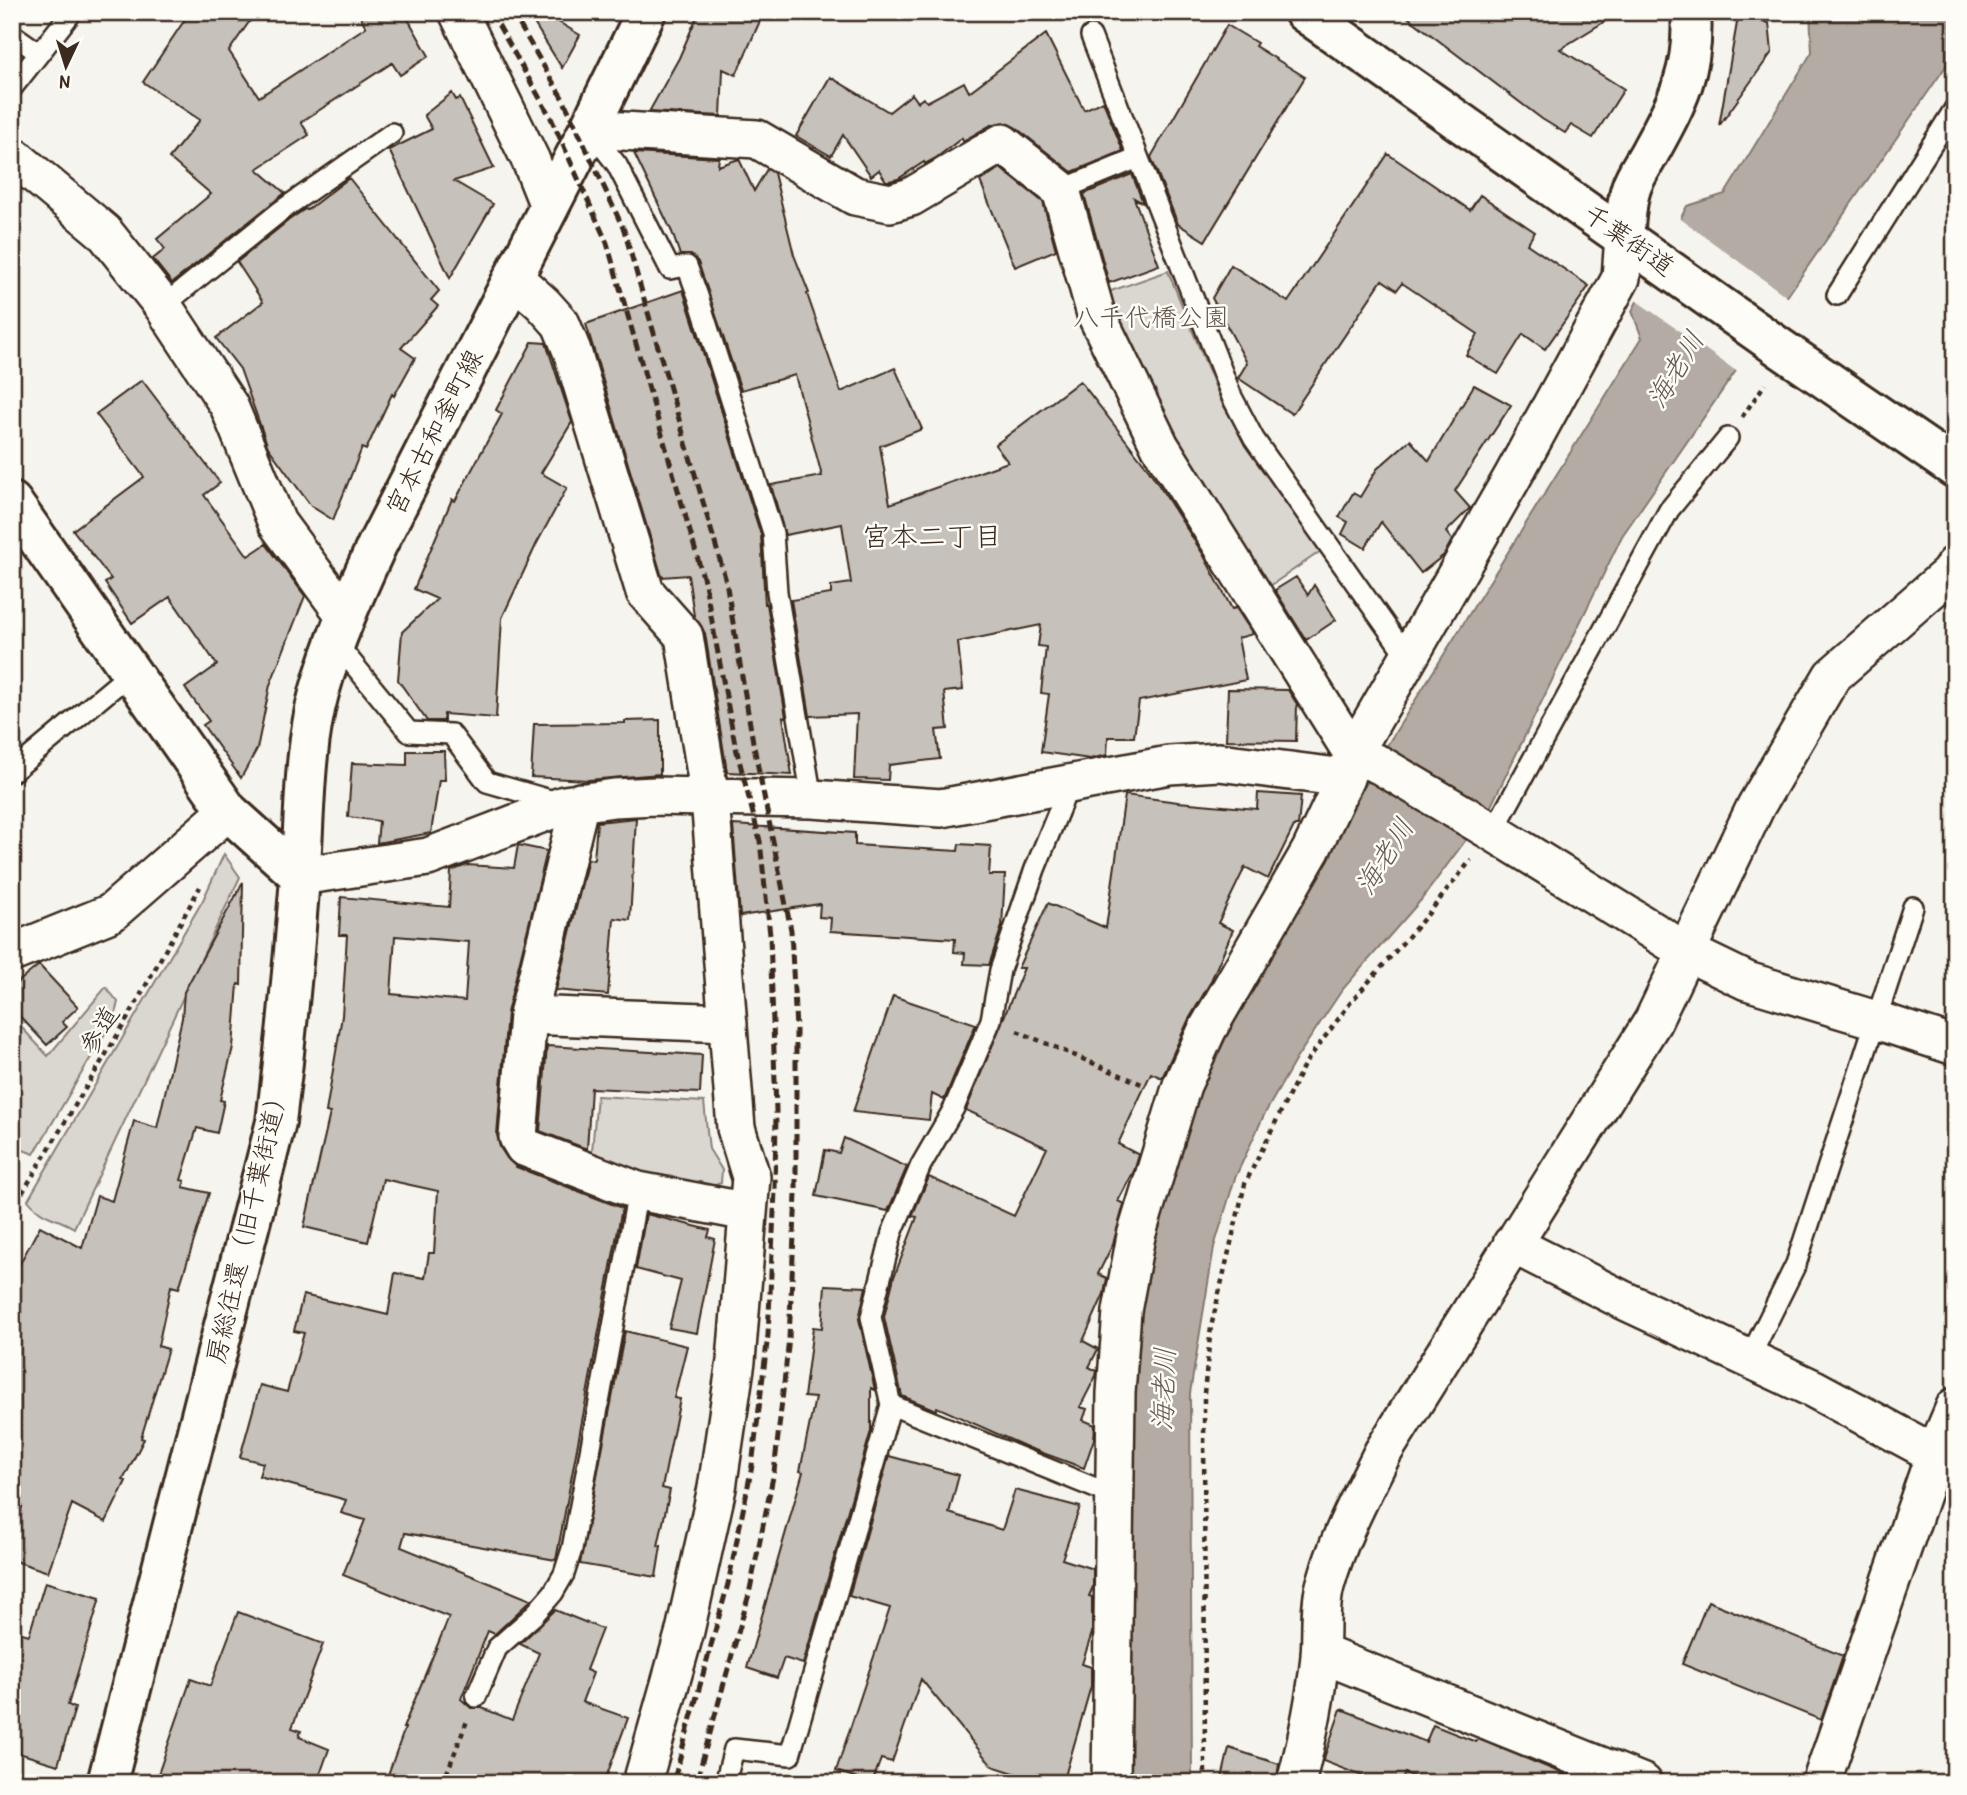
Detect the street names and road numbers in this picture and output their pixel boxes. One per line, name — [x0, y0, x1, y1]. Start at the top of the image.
street label: 千葉街道 — [1577, 195, 1682, 284]
street label: 宮本古和釜町線 — [377, 343, 490, 521]
street label: 参道 — [70, 998, 127, 1061]
street label: 房総往還（旧千葉街道） — [197, 1081, 296, 1367]

